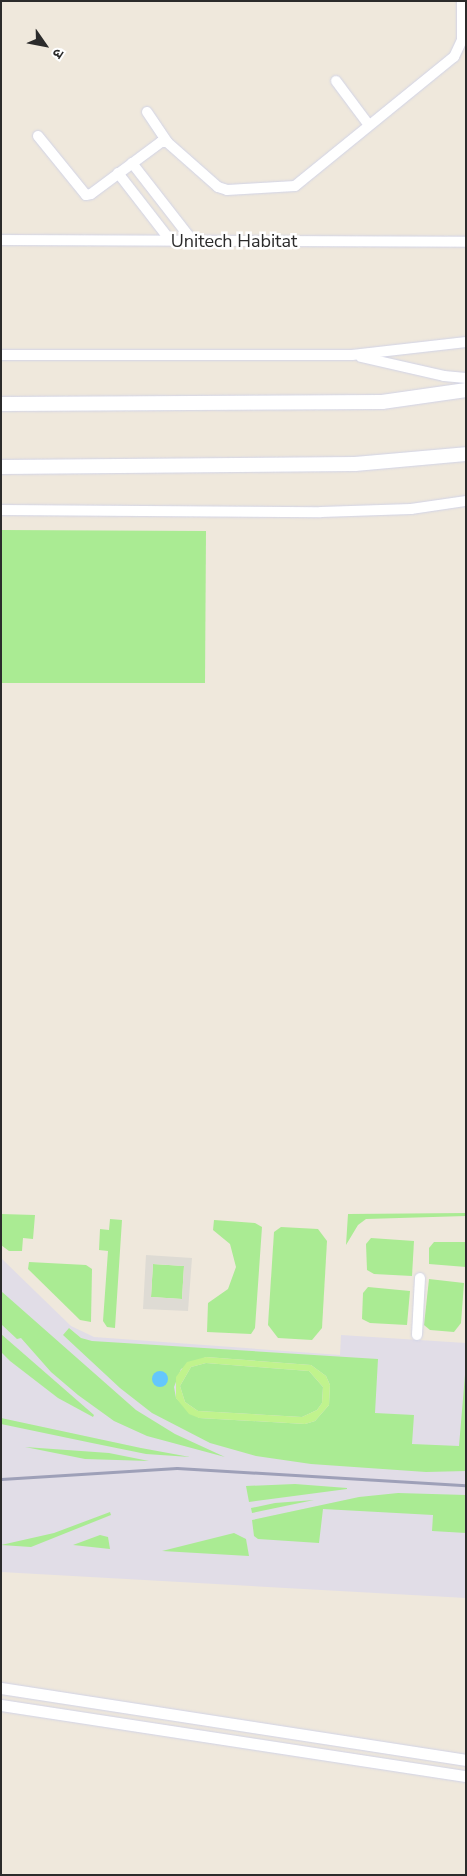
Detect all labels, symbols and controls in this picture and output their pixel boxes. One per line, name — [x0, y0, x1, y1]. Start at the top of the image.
north arrow — [20, 20, 70, 70]
text: उ — [48, 45, 68, 62]
street label: Unitech Habitat — [171, 230, 297, 252]

